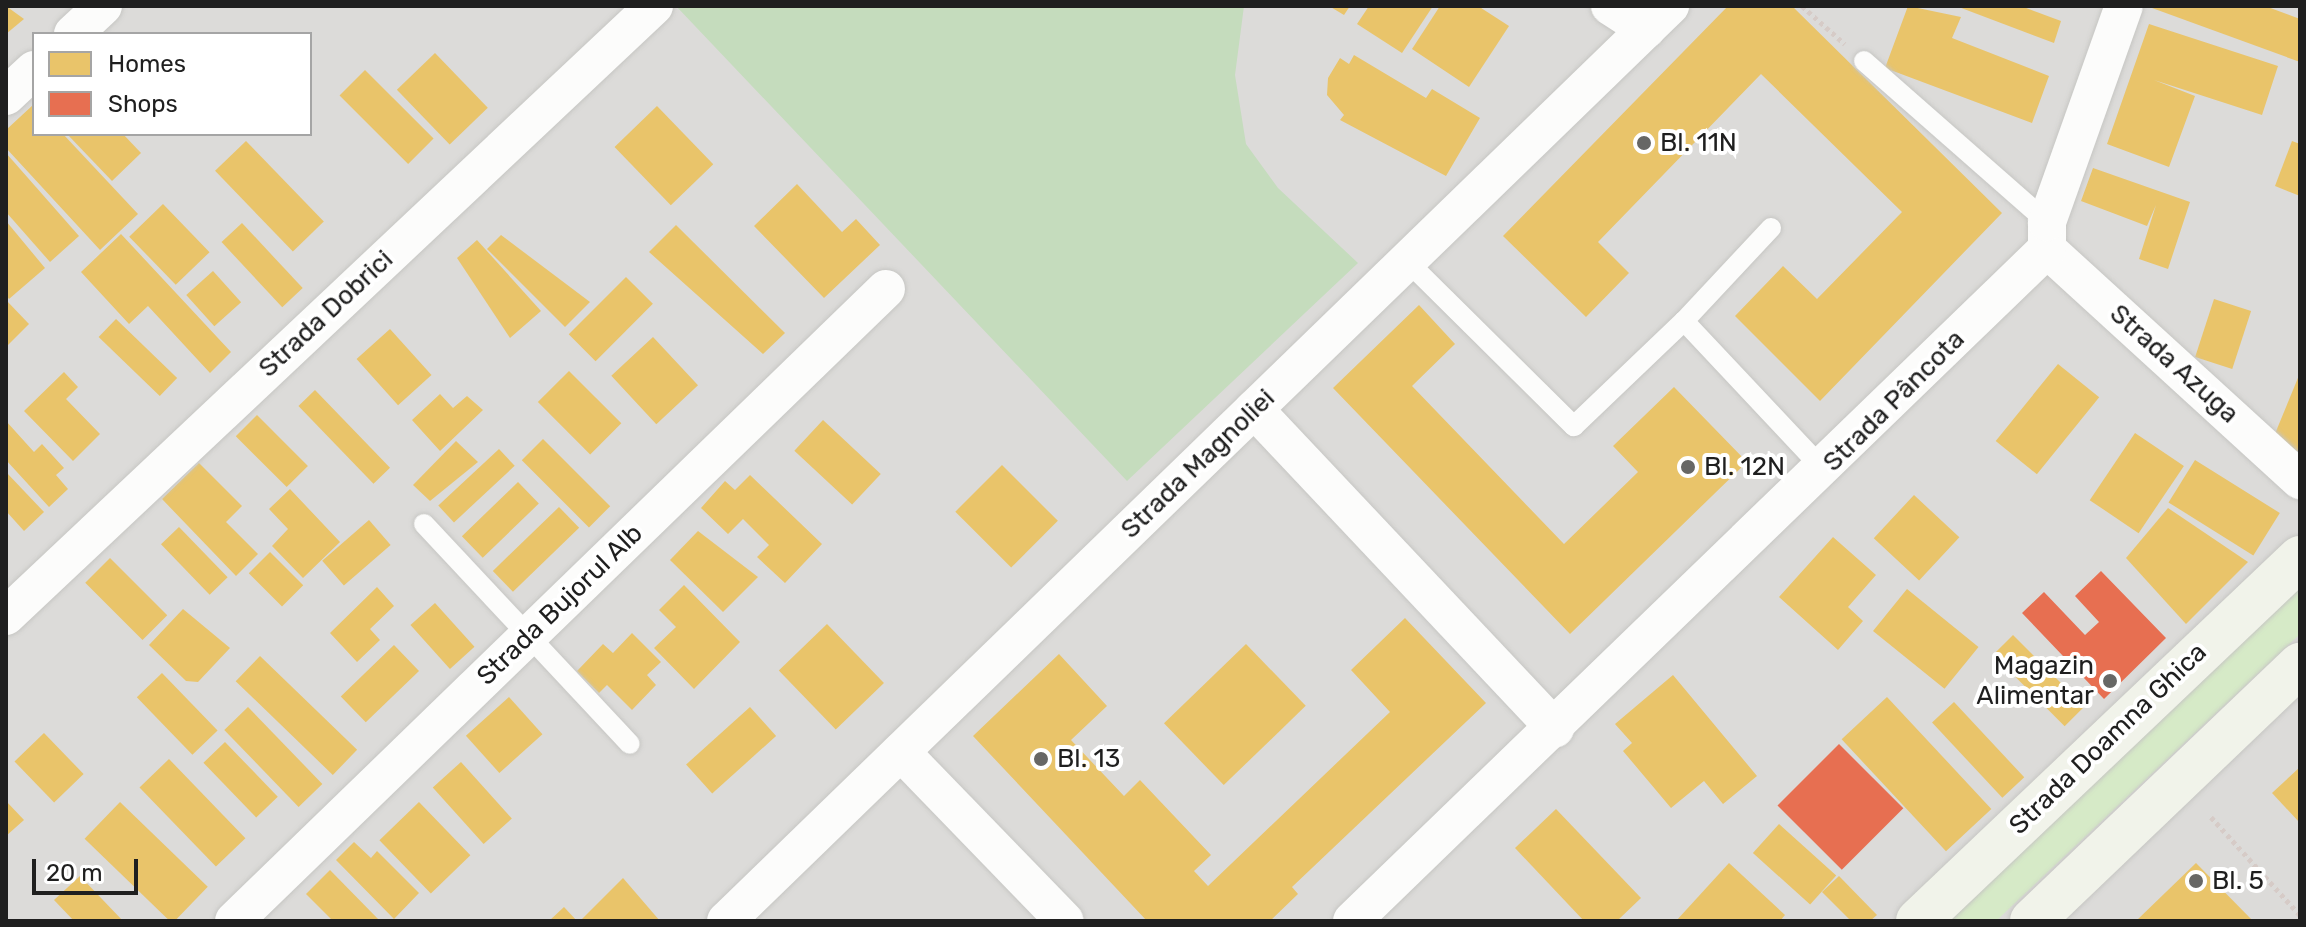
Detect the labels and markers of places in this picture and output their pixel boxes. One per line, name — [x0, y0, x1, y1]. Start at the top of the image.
place label: Bl. 11N — [1660, 127, 1737, 159]
marker: Bl. 11N — [1635, 134, 1653, 152]
place label: Bl. 12N — [1704, 451, 1785, 483]
marker: Bl. 12N — [1679, 458, 1697, 476]
place label: Magazin Alimentar — [1976, 650, 2094, 712]
marker: Magazin Alimentar — [2101, 672, 2119, 690]
place label: Bl. 13 — [1057, 743, 1120, 775]
marker: Bl. 13 — [1032, 750, 1050, 768]
place label: Bl. 5 — [2212, 865, 2264, 897]
marker: Bl. 5 — [2187, 872, 2205, 890]

